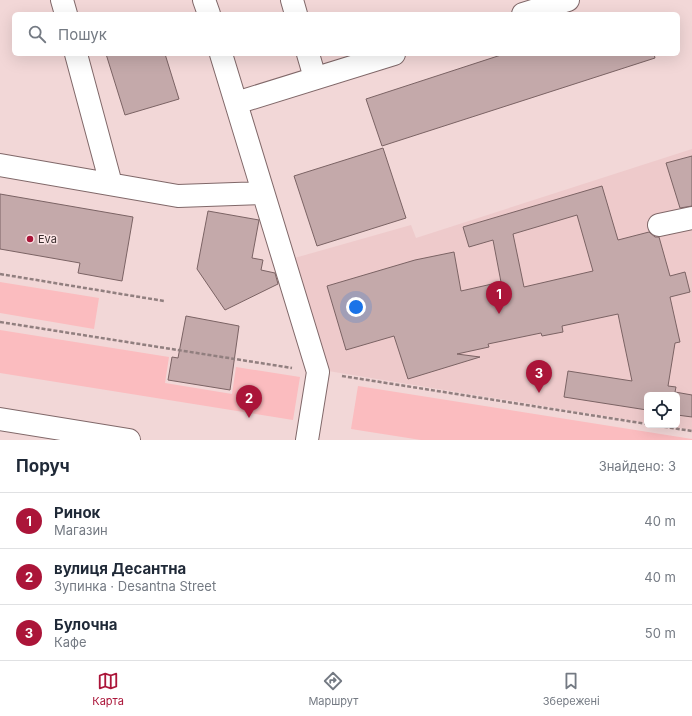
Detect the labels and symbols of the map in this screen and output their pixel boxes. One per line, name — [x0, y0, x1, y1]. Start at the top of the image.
place label: Eva — [38, 232, 57, 246]
marker: Eva — [25, 234, 35, 244]
pin: 1 — [486, 281, 512, 314]
your location — [346, 297, 366, 317]
pin: 3 — [526, 360, 552, 393]
pin: 2 — [236, 385, 262, 418]

